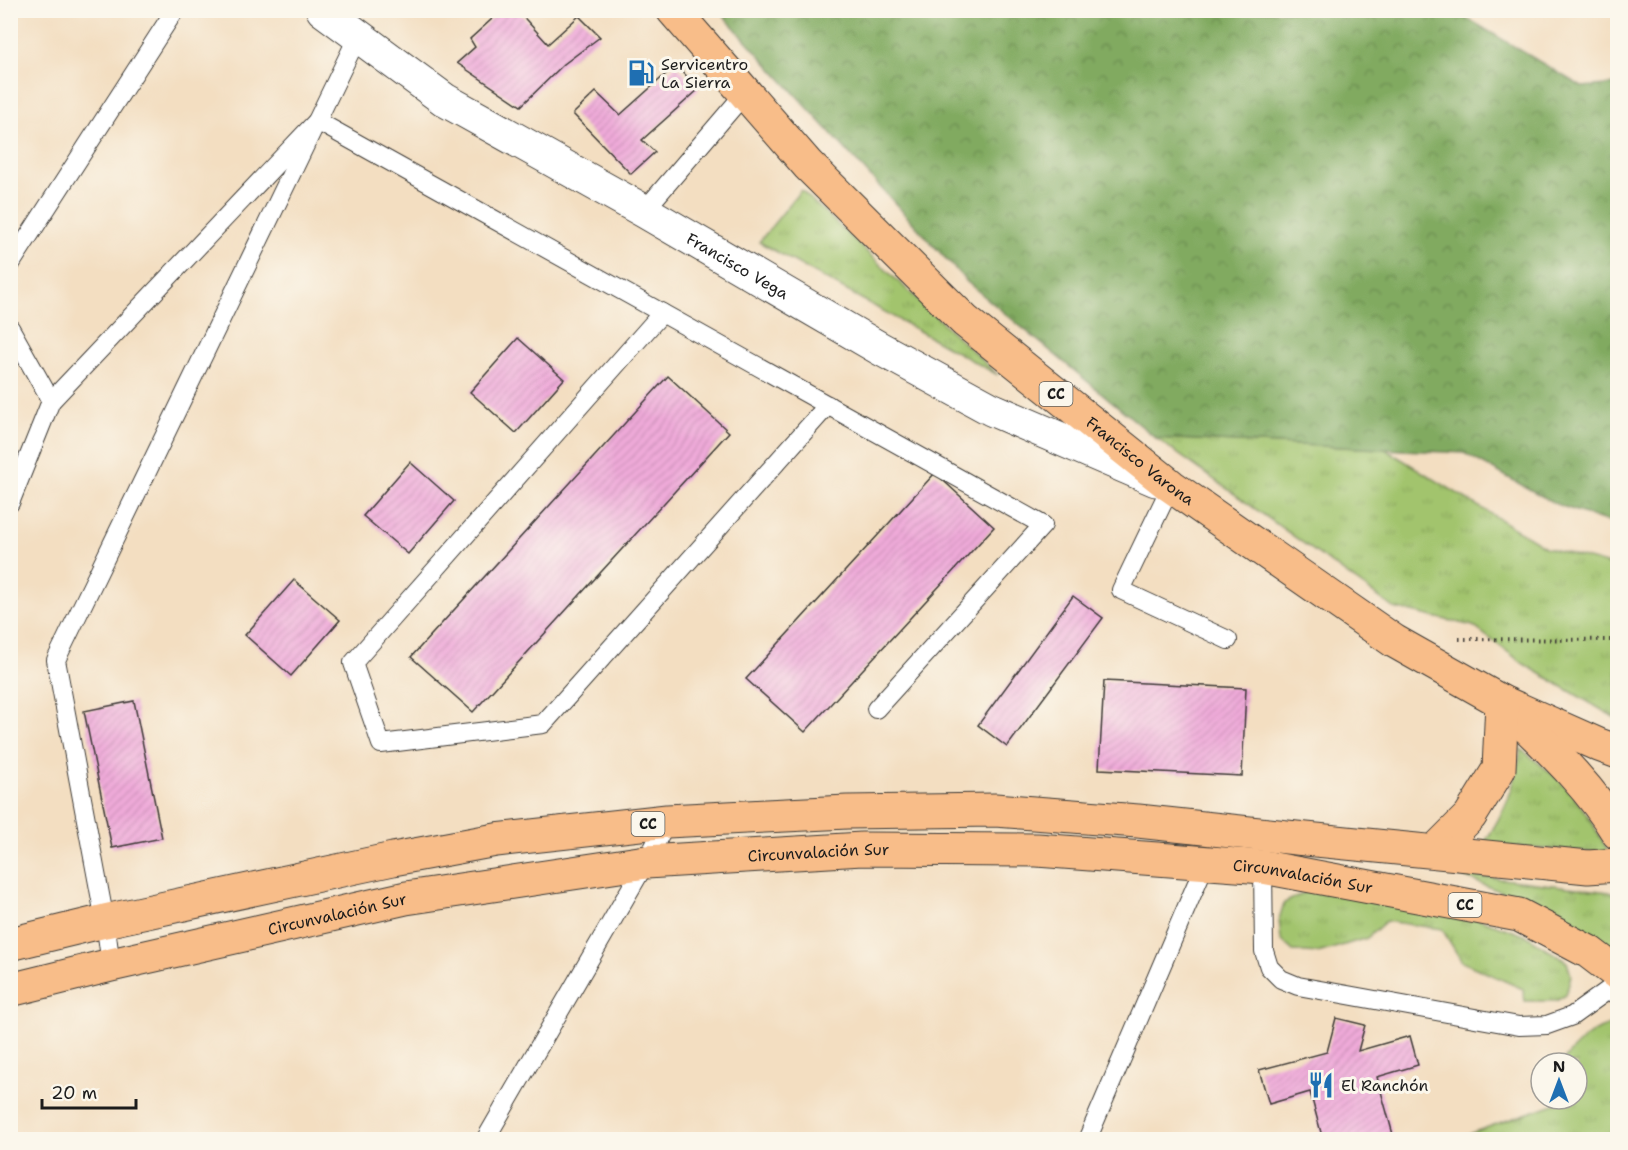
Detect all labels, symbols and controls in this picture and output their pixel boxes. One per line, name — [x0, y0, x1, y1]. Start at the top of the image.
place label: Servicentro La Sierra — [661, 54, 748, 93]
fuel station icon: Servicentro La Sierra — [626, 58, 656, 88]
street label: Francisco Vega — [683, 228, 792, 304]
road number: CC — [1040, 382, 1072, 406]
street label: Francisco Varona — [1082, 412, 1198, 510]
road number: CC — [632, 812, 664, 836]
street label: Circunvalación Sur — [747, 839, 889, 867]
street label: Circunvalación Sur — [1232, 855, 1375, 898]
street label: Circunvalación Sur — [266, 888, 409, 940]
road number: CC — [1448, 893, 1482, 917]
north arrow — [1529, 1051, 1589, 1111]
text: N — [1553, 1056, 1565, 1077]
restaurant icon: El Ranchón — [1306, 1070, 1336, 1100]
scale bar — [42, 1072, 136, 1110]
place label: El Ranchón — [1341, 1075, 1429, 1096]
text: 20 m — [51, 1081, 97, 1105]

